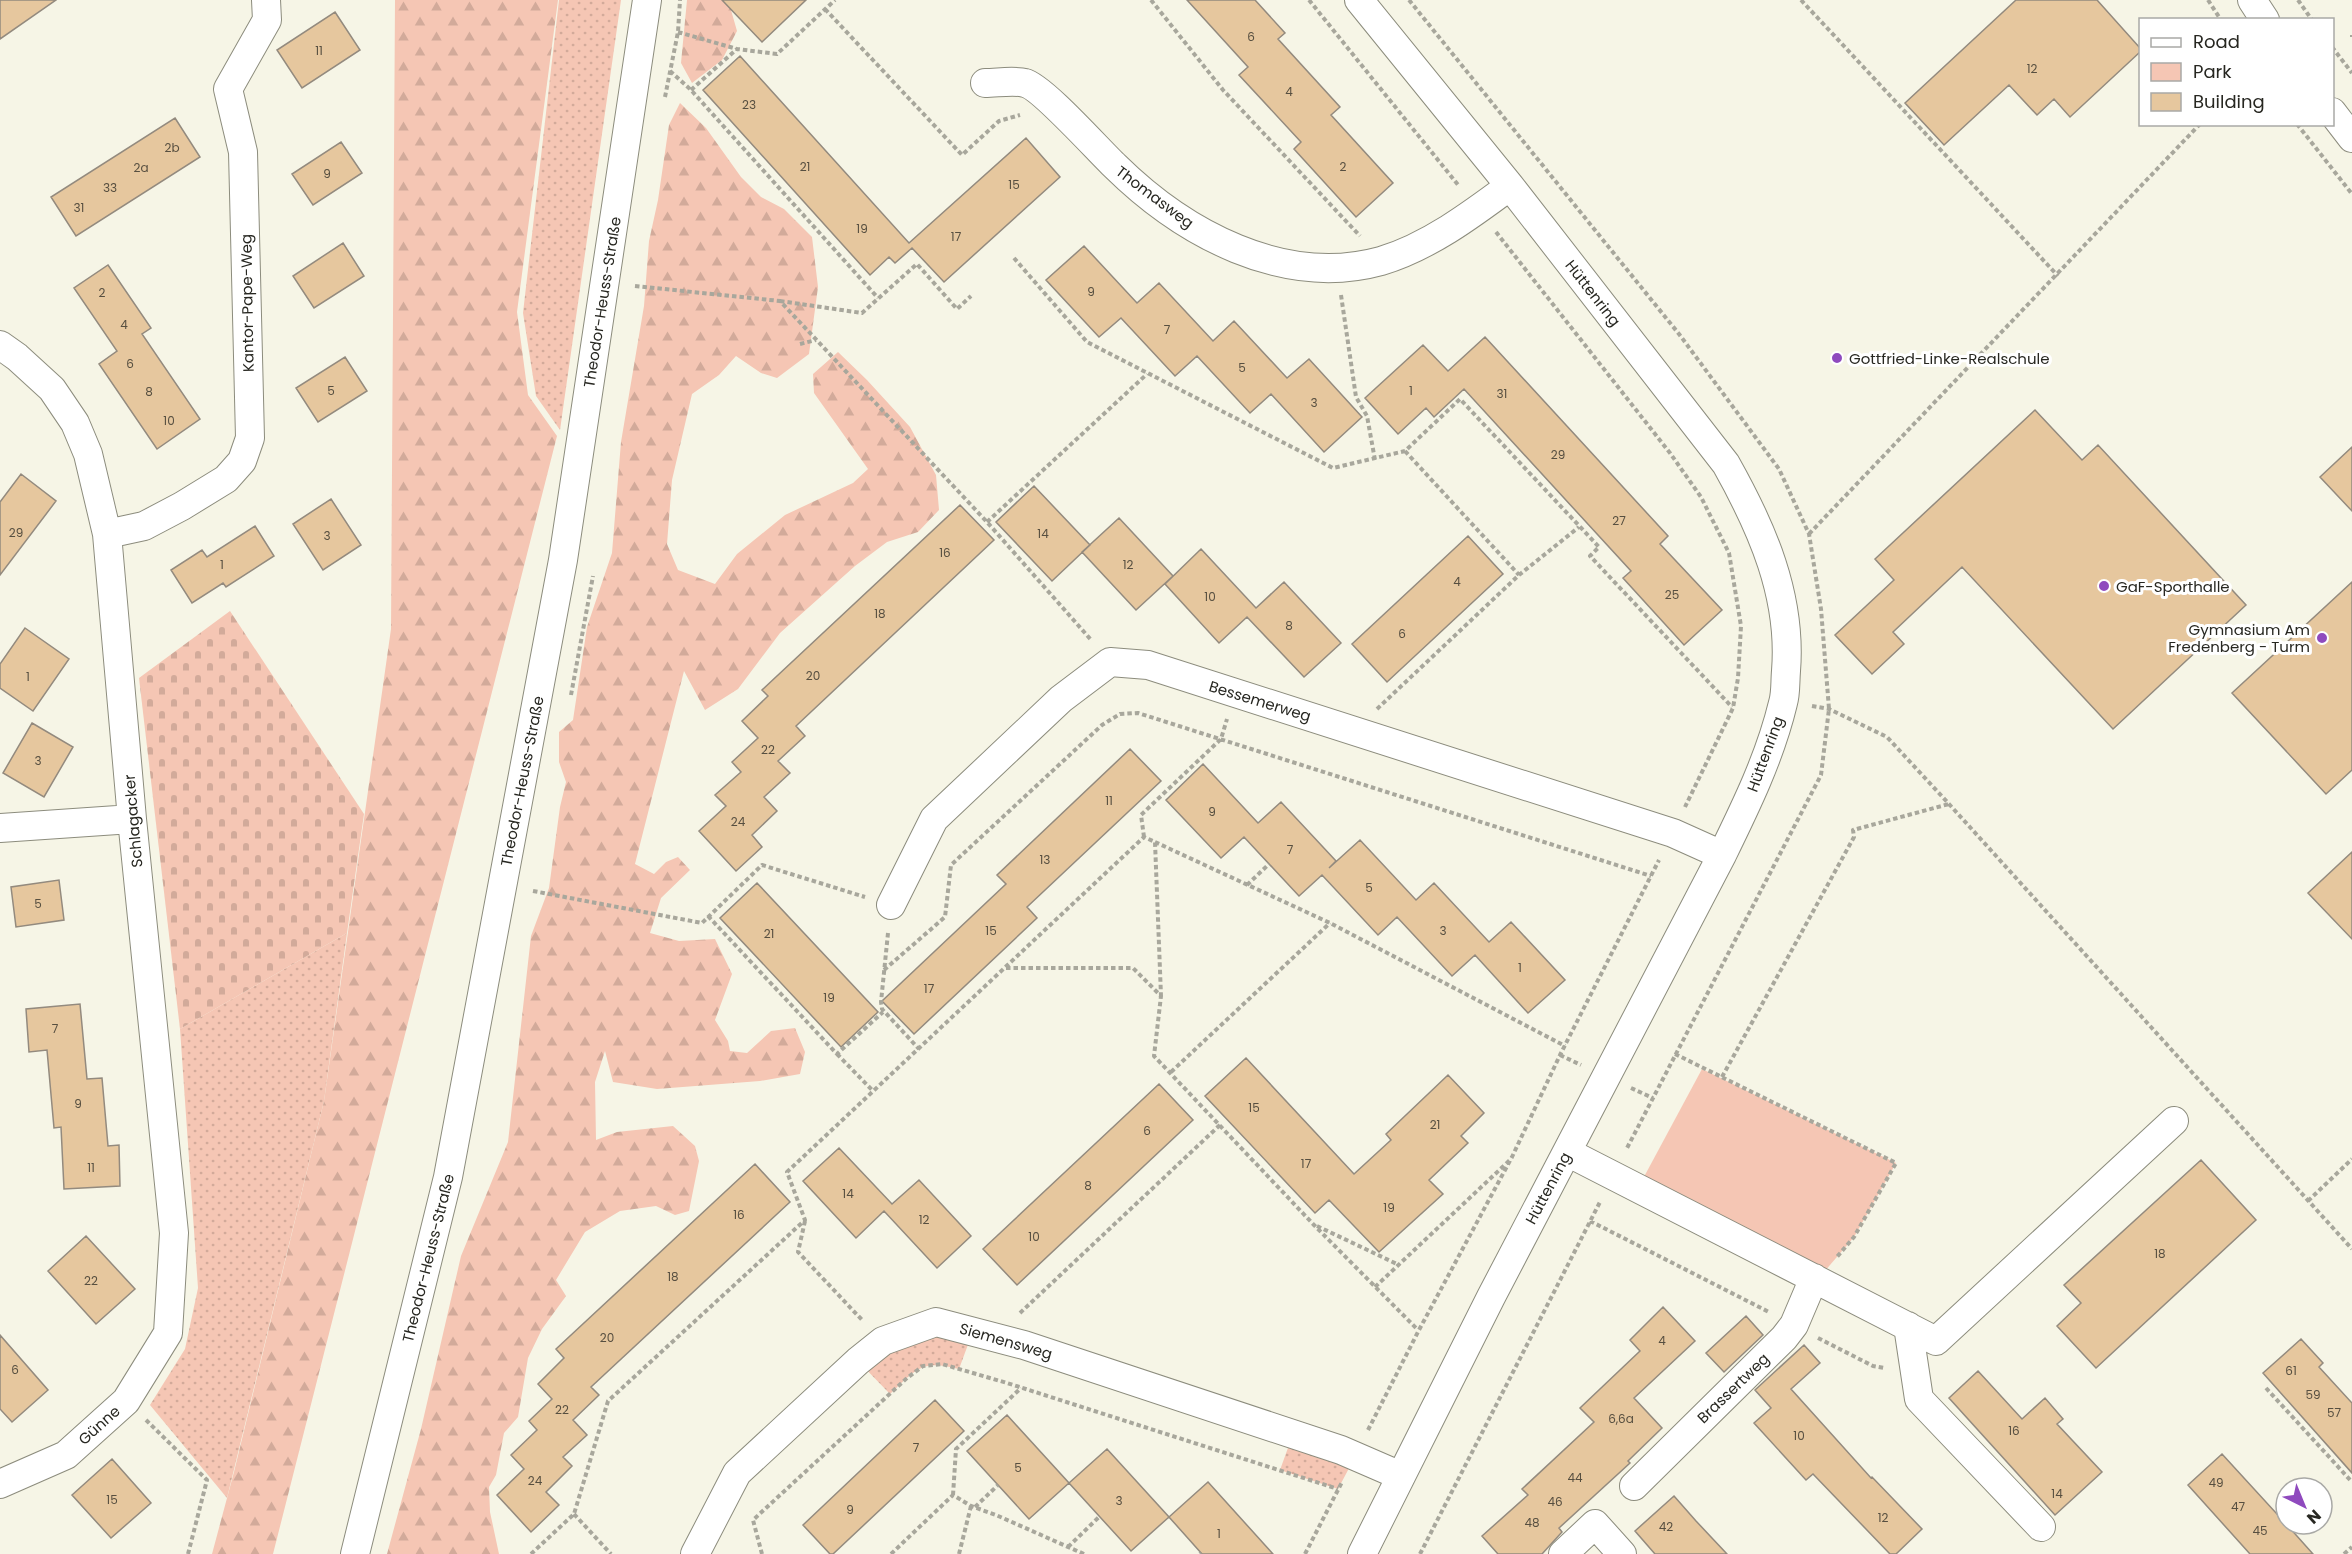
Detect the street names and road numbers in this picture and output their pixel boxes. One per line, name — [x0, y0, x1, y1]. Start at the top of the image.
street label: Thomasweg — [1112, 161, 1198, 233]
street label: Theodor-Heuss-Straße — [578, 215, 626, 389]
street label: Kantor-Pape-Weg — [235, 234, 259, 372]
street label: Hüttenring — [1560, 255, 1626, 331]
street label: Bessemerweg — [1206, 676, 1314, 726]
street label: Theodor-Heuss-Straße — [495, 694, 549, 868]
street label: Hüttenring — [1742, 713, 1788, 795]
street label: Schlagacker — [118, 773, 148, 868]
street label: Hüttenring — [1520, 1148, 1576, 1228]
street label: Theodor-Heuss-Straße — [397, 1172, 459, 1344]
street label: Siemensweg — [957, 1318, 1055, 1364]
street label: Brassertweg — [1692, 1348, 1774, 1428]
street label: Günne — [73, 1401, 125, 1449]

